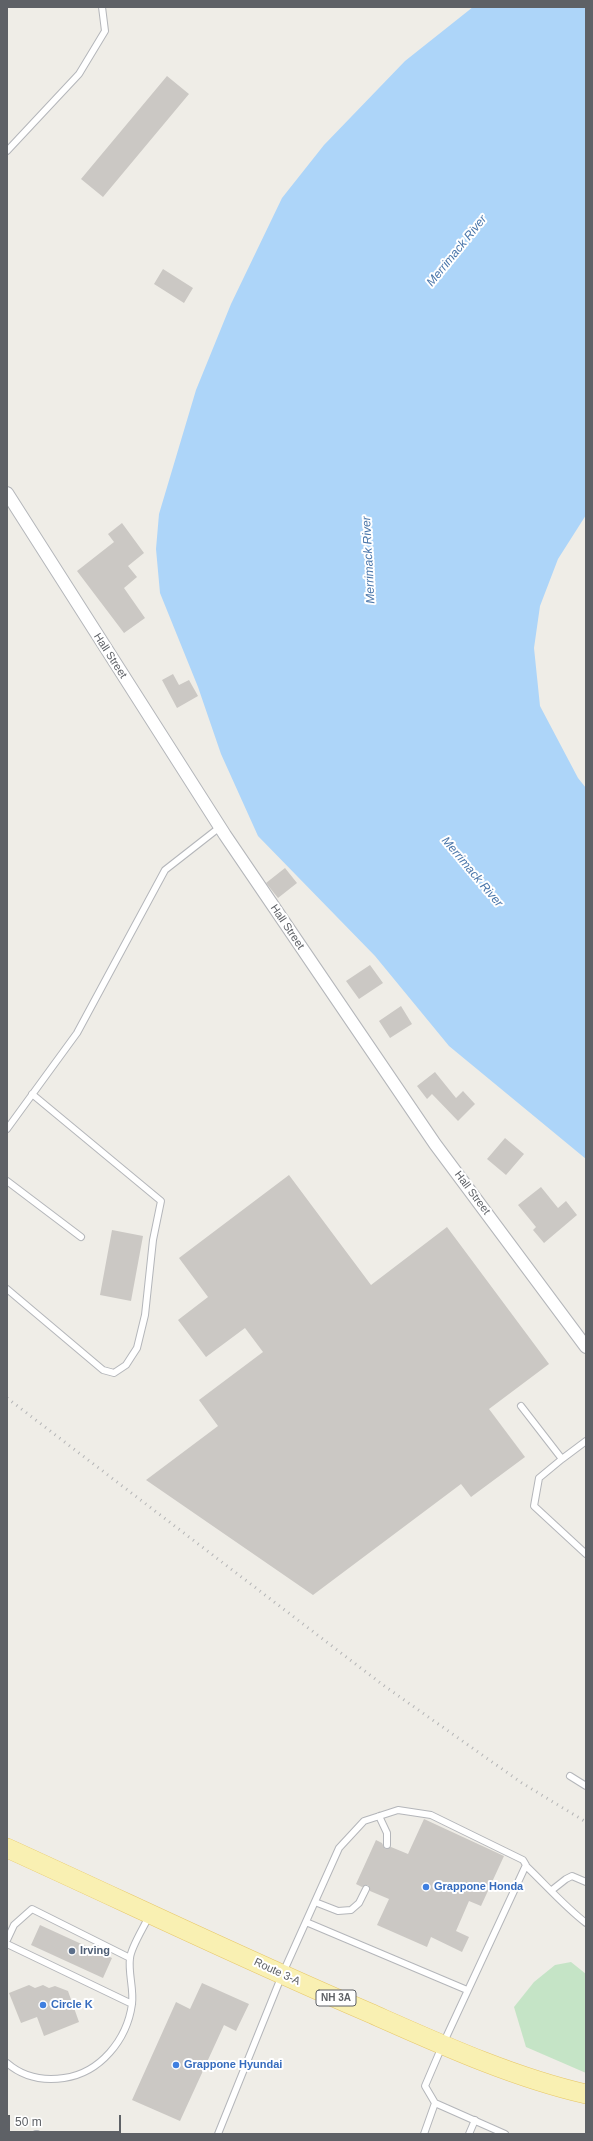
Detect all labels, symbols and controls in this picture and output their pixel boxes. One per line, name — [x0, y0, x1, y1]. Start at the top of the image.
water label: Merrimack River — [424, 213, 490, 289]
water label: Merrimack River — [360, 516, 378, 604]
street label: Hall Street — [90, 631, 130, 681]
water label: Merrimack River — [438, 834, 506, 910]
street label: Hall Street — [267, 902, 307, 952]
street label: Hall Street — [451, 1169, 493, 1217]
place label: Grappone Honda — [434, 1880, 523, 1894]
marker: Grappone Honda — [421, 1882, 431, 1892]
place label: Irving — [80, 1944, 110, 1958]
marker: Irving — [67, 1946, 77, 1956]
street label: Route 3-A — [252, 1956, 302, 1988]
road number: NH 3A — [316, 1990, 356, 2006]
place label: Circle K — [51, 1998, 93, 2012]
marker: Circle K — [38, 2000, 48, 2010]
place label: Grappone Hyundai — [184, 2058, 282, 2072]
marker: Grappone Hyundai — [171, 2060, 181, 2070]
scale bar — [10, 2107, 123, 2133]
text: 50 m — [15, 2115, 42, 2129]

